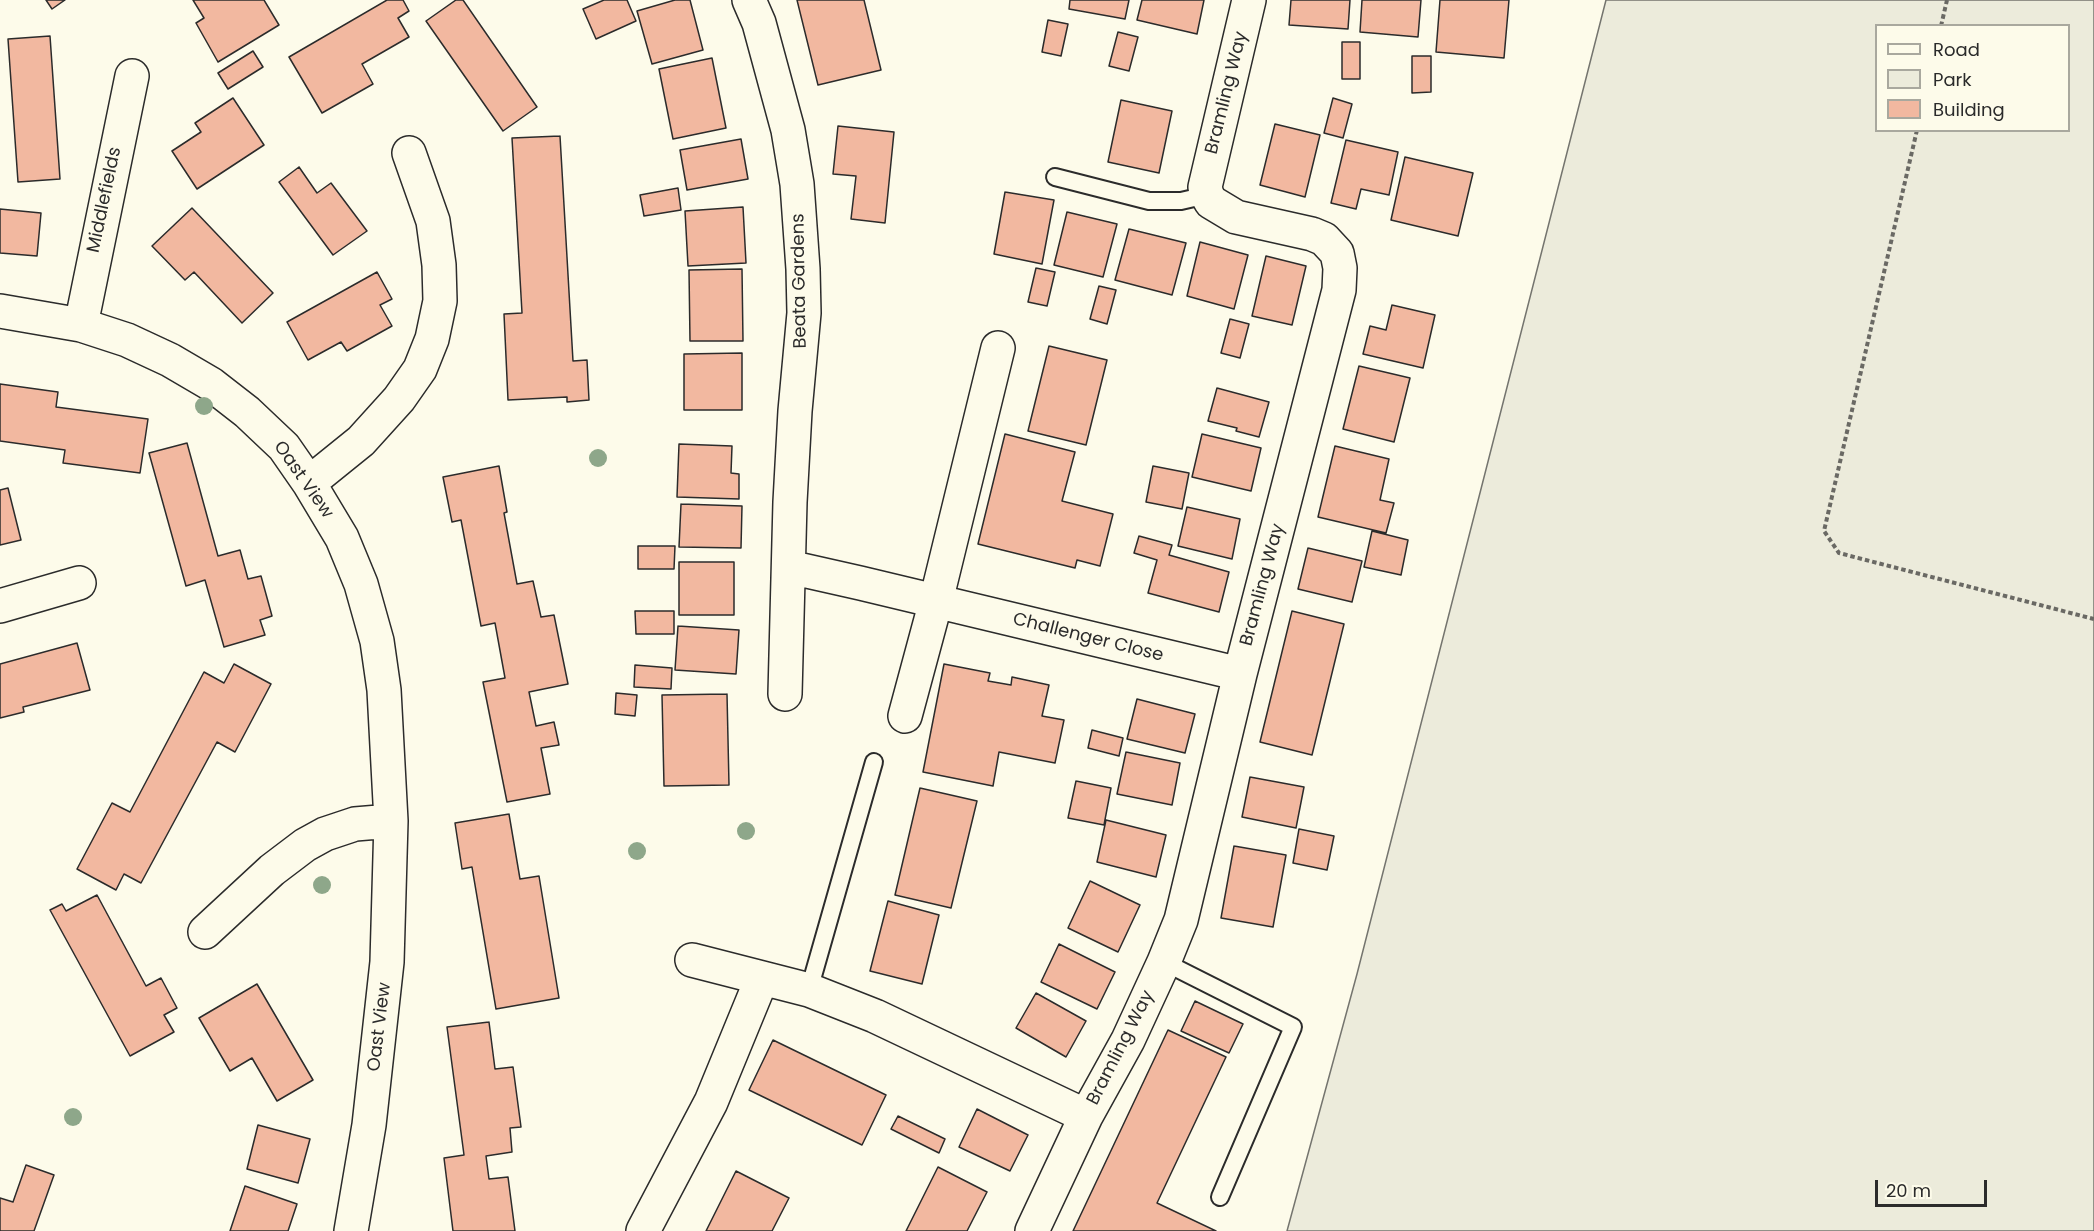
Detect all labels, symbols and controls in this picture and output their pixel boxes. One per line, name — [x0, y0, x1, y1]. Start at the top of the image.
legend — [1875, 24, 2070, 132]
street label: Bramling Way — [1201, 29, 1253, 157]
text: Road — [1933, 37, 1980, 62]
text: Park — [1933, 67, 1972, 92]
text: Building — [1933, 97, 2005, 122]
street label: Middlefields — [83, 145, 127, 255]
street label: Beata Gardens — [788, 213, 812, 349]
street label: Oast View — [268, 437, 338, 523]
street label: Bramling Way — [1236, 522, 1290, 648]
street label: Challenger Close — [1010, 609, 1166, 667]
street label: Oast View — [364, 981, 396, 1073]
street label: Bramling Way — [1083, 987, 1159, 1109]
scale bar — [1878, 1168, 1990, 1206]
text: 20 m — [1886, 1178, 1931, 1203]

